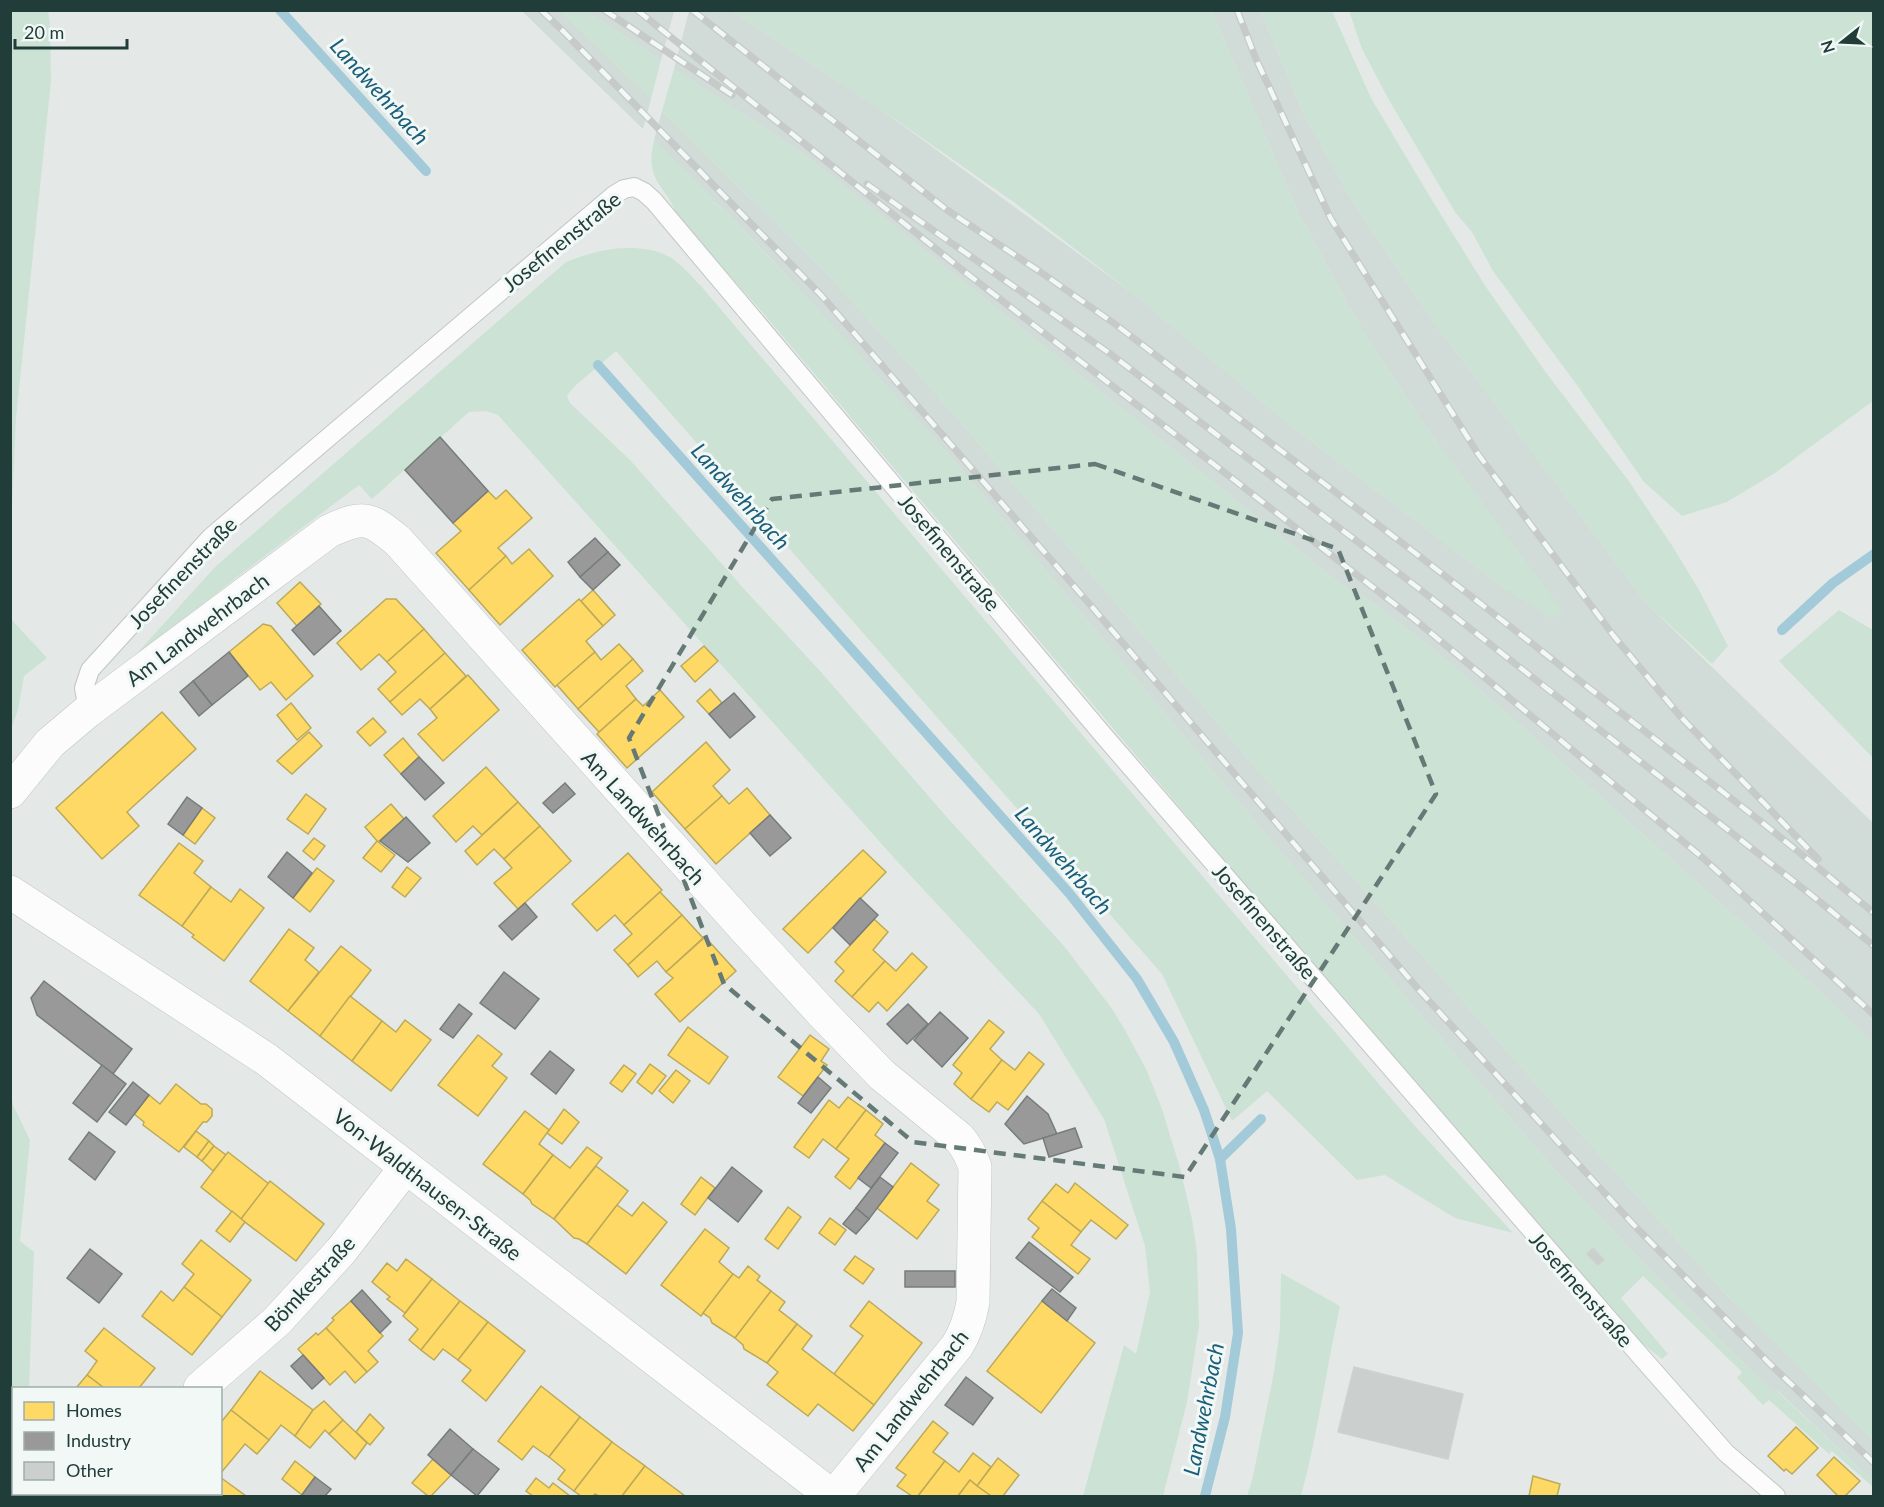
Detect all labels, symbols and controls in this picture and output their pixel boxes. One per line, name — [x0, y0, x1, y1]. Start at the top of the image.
scale bar — [15, 12, 128, 50]
north arrow — [1812, 12, 1872, 72]
text: 20 m — [24, 21, 64, 43]
water label: Landwehrbach — [325, 32, 435, 150]
text: N — [1816, 38, 1838, 56]
street label: Josefinenstraße — [497, 186, 625, 296]
water label: Landwehrbach — [686, 437, 796, 555]
street label: Josefinenstraße — [894, 488, 1006, 616]
street label: Josefinenstraße — [123, 511, 241, 633]
street label: Am Landwehrbach — [121, 567, 273, 691]
street label: Am Landwehrbach — [577, 745, 711, 889]
water label: Landwehrbach — [1010, 800, 1118, 920]
street label: Josefinenstraße — [1208, 858, 1322, 984]
street label: Von-Waldthausen-Straße — [329, 1103, 527, 1265]
street label: Josefinenstraße — [1525, 1226, 1639, 1352]
street label: Bömkestraße — [258, 1230, 360, 1336]
street label: Am Landwehrbach — [847, 1324, 973, 1476]
water label: Landwehrbach — [1177, 1340, 1229, 1478]
legend — [12, 1387, 222, 1495]
text: Homes — [66, 1399, 122, 1421]
text: Industry — [66, 1429, 132, 1451]
text: Other — [66, 1459, 113, 1481]

